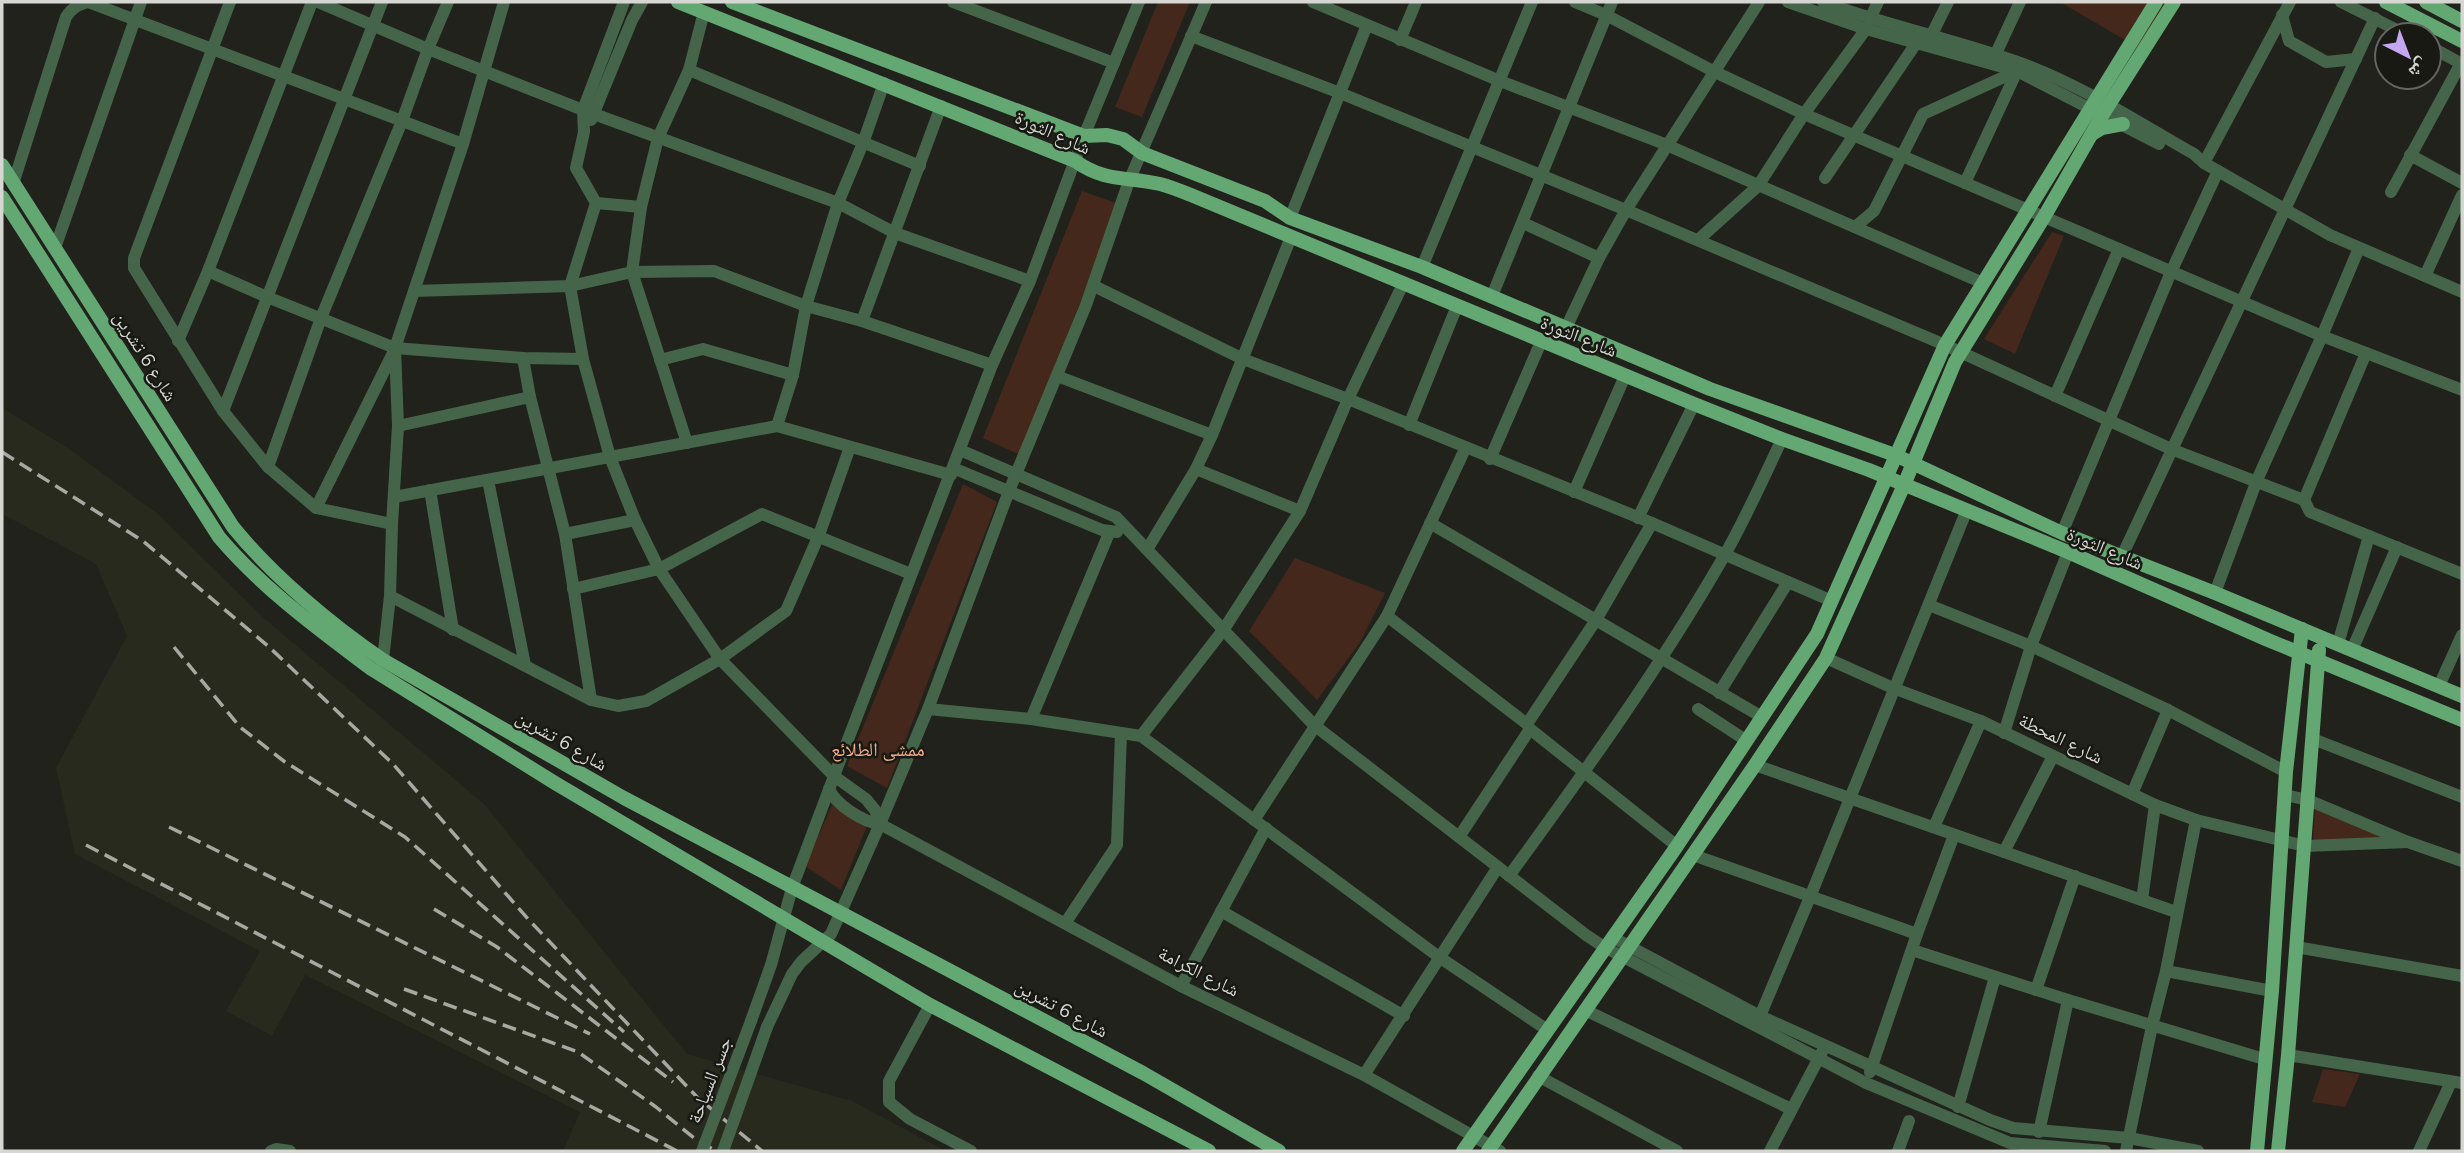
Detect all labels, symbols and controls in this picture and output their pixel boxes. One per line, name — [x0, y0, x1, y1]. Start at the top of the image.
north arrow — [2373, 21, 2443, 91]
text: ش — [2403, 51, 2435, 84]
street label: شارع الثورة — [1011, 105, 1095, 161]
street label: شارع 6 تشرين — [107, 307, 183, 407]
street label: شارع الثورة — [1536, 310, 1621, 364]
street label: شارع الثورة — [2063, 521, 2147, 577]
street label: شارع 6 تشرين — [511, 704, 612, 778]
street label: شارع المحطة — [2014, 707, 2107, 770]
park label: ممشى الطلائع — [831, 737, 925, 763]
street label: شارع الكرامة — [1154, 940, 1244, 1003]
street label: شارع 6 تشرين — [1011, 974, 1113, 1044]
street label: جسر السياحة — [682, 1033, 738, 1127]

